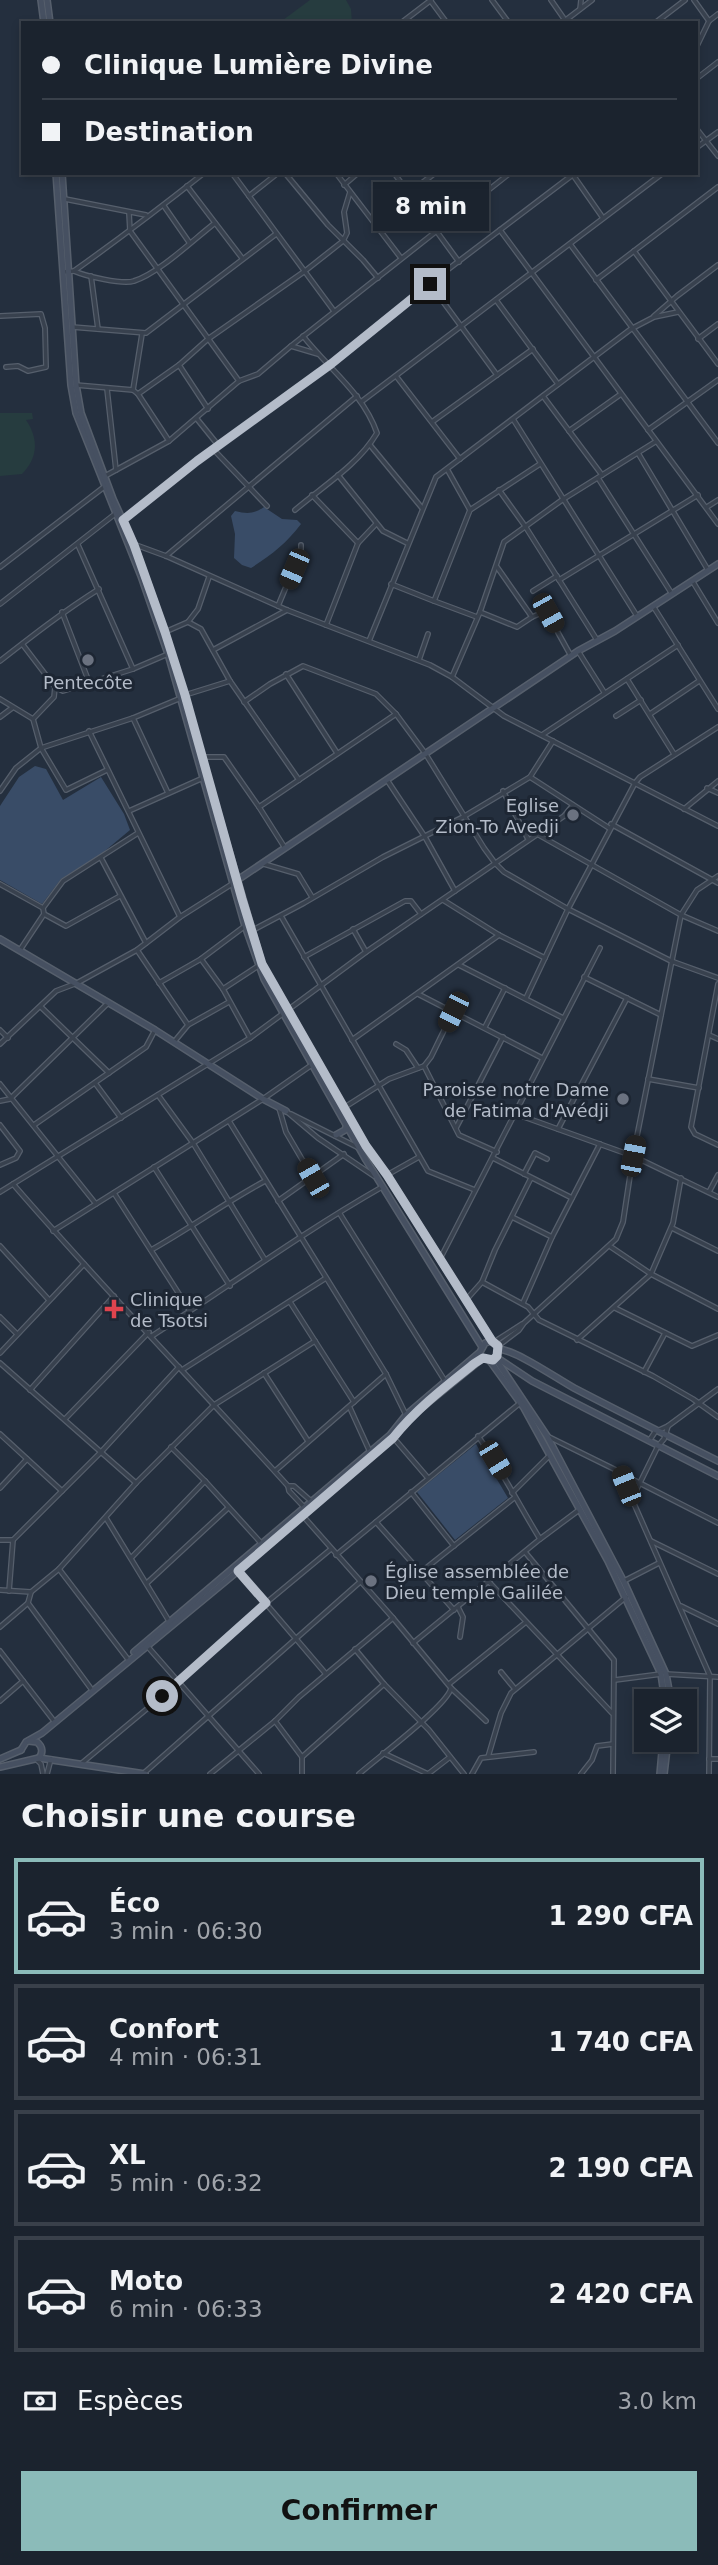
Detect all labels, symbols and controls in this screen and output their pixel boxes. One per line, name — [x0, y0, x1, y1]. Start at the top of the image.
text: Clinique Lumière Divine — [84, 50, 433, 80]
text: Destination — [84, 117, 254, 147]
callout: 8 min — [372, 182, 488, 232]
text: 8 min — [395, 193, 467, 219]
route end — [414, 268, 446, 300]
car — [277, 546, 312, 592]
car — [529, 590, 568, 636]
marker: Pentecôte — [80, 652, 96, 668]
place label: Pentecôte — [43, 672, 133, 693]
place label: Eglise Zion-To Avedji — [435, 795, 559, 837]
marker: Eglise Zion-To Avedji — [565, 807, 581, 823]
car — [435, 989, 472, 1035]
place label: Paroisse notre Dame de Fatima d'Avédji — [423, 1079, 609, 1121]
marker: Paroisse notre Dame de Fatima d'Avédji — [615, 1091, 631, 1107]
car — [619, 1133, 648, 1179]
car — [294, 1155, 333, 1201]
place label: Clinique de Tsotsi — [130, 1289, 208, 1331]
marker: Clinique de Tsotsi — [104, 1299, 124, 1319]
car — [476, 1437, 515, 1483]
car — [609, 1463, 644, 1509]
place label: Église assemblée de Dieu temple Galilée — [385, 1561, 569, 1603]
marker: Église assemblée de Dieu temple Galilée — [363, 1573, 379, 1589]
route start — [146, 1680, 178, 1712]
map controls — [634, 1689, 697, 1752]
button: layers — [634, 1689, 697, 1752]
text: Choisir une course — [21, 1797, 356, 1835]
icon: car — [25, 1885, 88, 1948]
text: Éco — [109, 1888, 160, 1918]
text: 1 290 CFA — [549, 1901, 693, 1931]
text: 3 min · 06:30 — [109, 1918, 263, 1944]
icon: car — [25, 2011, 88, 2074]
text: Confort — [109, 2014, 219, 2044]
text: 1 740 CFA — [549, 2027, 693, 2057]
text: 4 min · 06:31 — [109, 2044, 263, 2070]
icon: car — [25, 2137, 88, 2200]
text: XL — [109, 2140, 146, 2170]
text: 2 190 CFA — [549, 2153, 693, 2183]
text: 5 min · 06:32 — [109, 2170, 263, 2196]
icon: car — [25, 2263, 88, 2326]
text: Moto — [109, 2266, 183, 2296]
text: 2 420 CFA — [549, 2279, 693, 2309]
text: 6 min · 06:33 — [109, 2296, 263, 2322]
icon: cash — [21, 2382, 59, 2420]
text: Espèces — [77, 2386, 183, 2416]
text: 3.0 km — [617, 2388, 697, 2414]
button: Confirmer — [21, 2471, 697, 2551]

